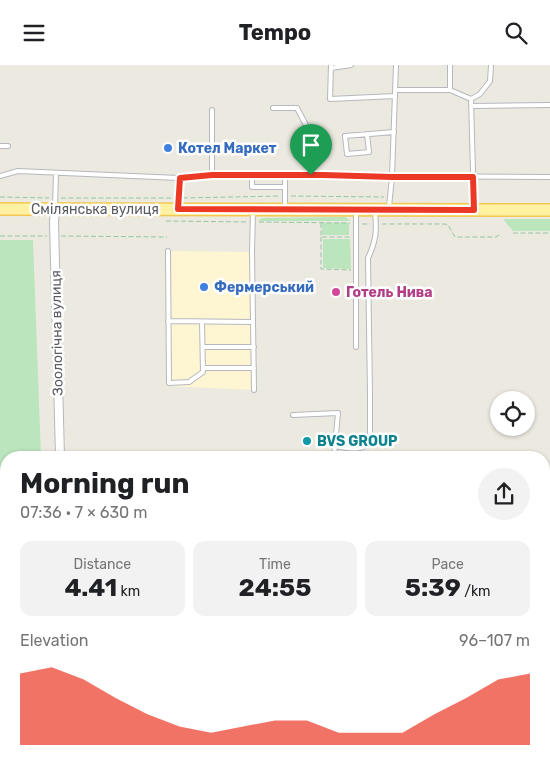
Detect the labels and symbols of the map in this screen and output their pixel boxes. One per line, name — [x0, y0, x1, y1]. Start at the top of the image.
pin — [290, 124, 332, 175]
place label: Котел Маркет — [178, 140, 277, 157]
marker: Котел Маркет — [162, 142, 174, 154]
street label: Смілянська вулиця — [31, 201, 159, 218]
street label: Зоологічна вулиця — [47, 270, 67, 396]
place label: Фермерський — [214, 279, 314, 296]
marker: Фермерський — [198, 281, 210, 293]
place label: Готель Нива — [346, 284, 433, 301]
marker: Готель Нива — [330, 286, 342, 298]
place label: BVS GROUP — [317, 433, 398, 450]
marker: BVS GROUP — [301, 435, 313, 447]

